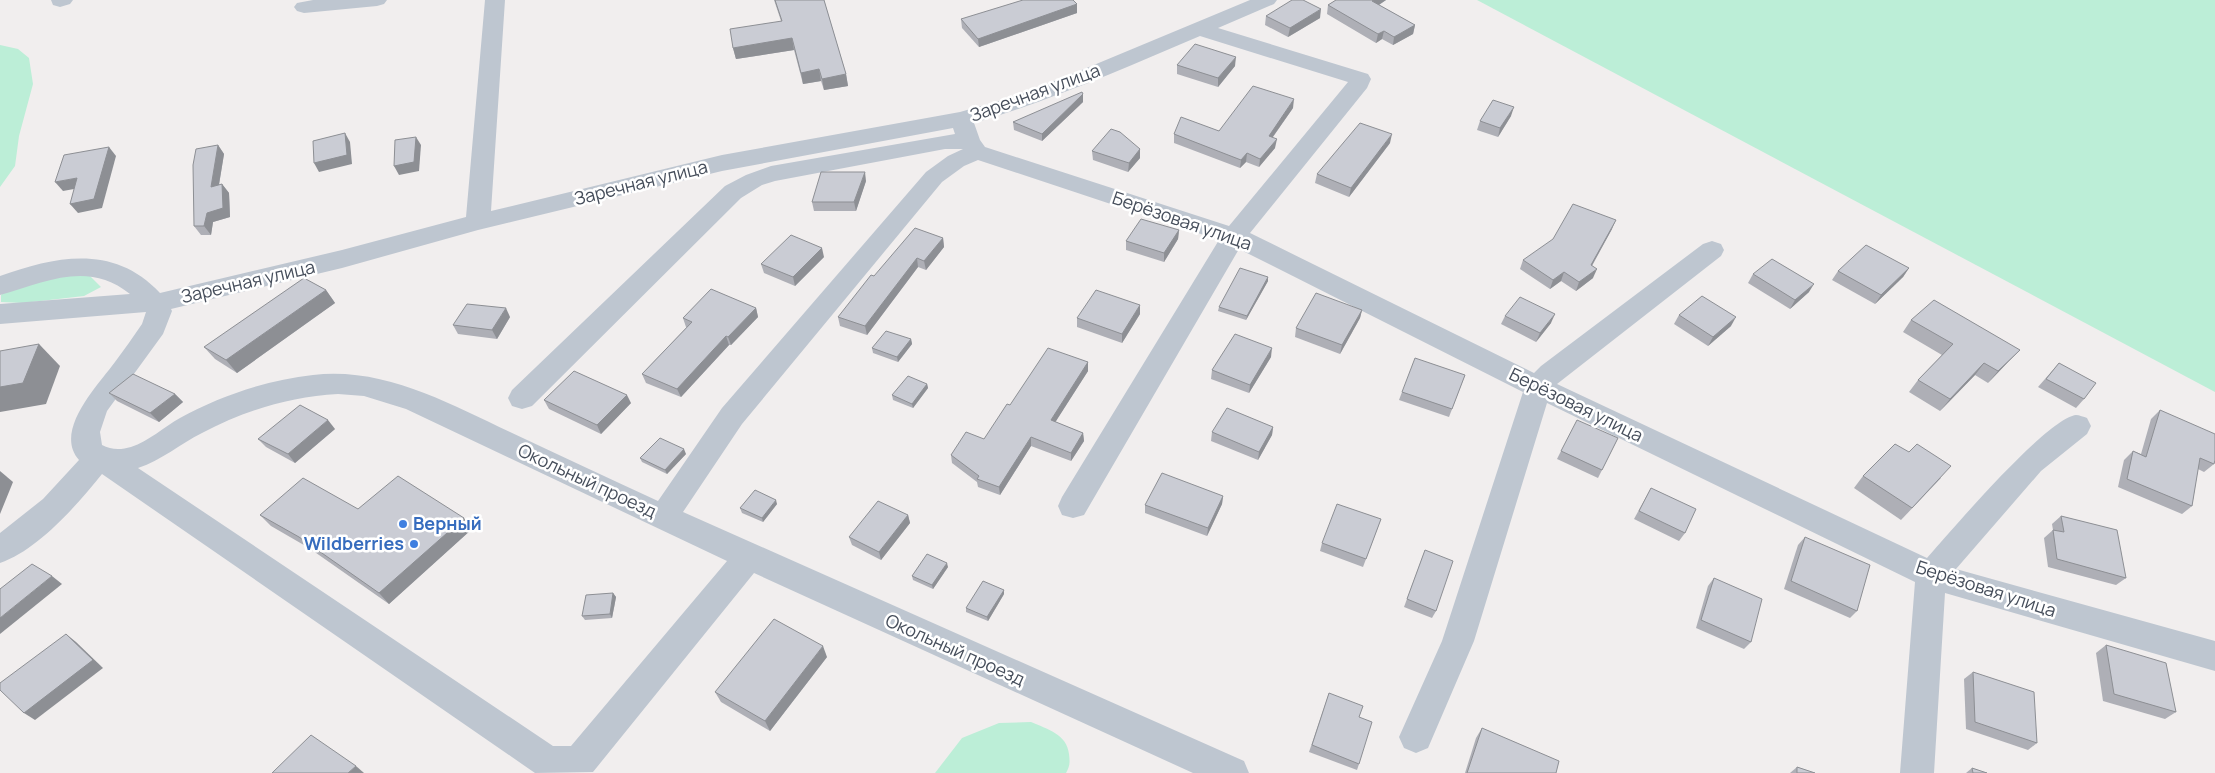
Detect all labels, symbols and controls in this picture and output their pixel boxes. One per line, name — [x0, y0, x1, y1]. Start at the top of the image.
street label: Заречная улица — [966, 57, 1103, 127]
street label: Заречная улица — [572, 154, 710, 210]
street label: Берёзовая улица — [1109, 185, 1255, 255]
street label: Заречная улица — [178, 254, 317, 308]
street label: Берёзовая улица — [1506, 361, 1647, 447]
street label: Окольный проезд — [514, 437, 661, 523]
place label: Верный — [413, 511, 482, 535]
marker: Верный — [397, 518, 409, 530]
place label: Wildberries — [304, 531, 404, 555]
marker: Wildberries — [408, 538, 420, 550]
street label: Берёзовая улица — [1913, 554, 2059, 622]
street label: Окольный проезд — [882, 608, 1029, 691]

